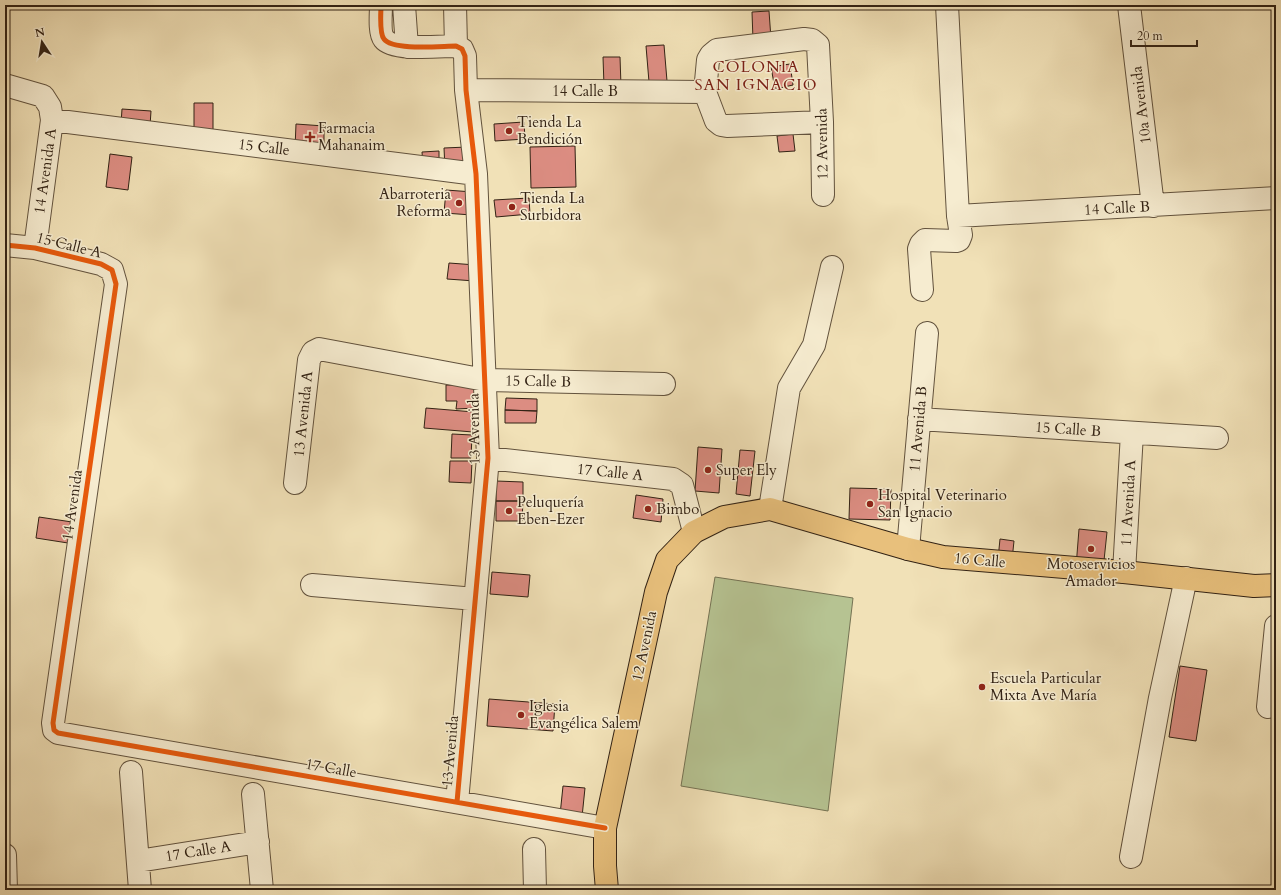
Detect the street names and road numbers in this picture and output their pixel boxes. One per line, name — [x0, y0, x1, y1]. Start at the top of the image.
street label: 10a Avenida — [1126, 64, 1156, 145]
street label: 14 Calle B — [552, 81, 618, 101]
street label: 12 Avenida — [811, 107, 833, 180]
street label: 14 Avenida A — [29, 127, 61, 215]
street label: 15 Calle — [237, 134, 291, 160]
street label: 14 Calle B — [1084, 196, 1150, 220]
street label: 15 Calle A — [34, 227, 104, 263]
street label: 13 Avenida A — [289, 370, 317, 458]
street label: 15 Calle B — [505, 370, 571, 392]
street label: 11 Avenida B — [904, 385, 932, 473]
street label: 13 Avenida — [463, 392, 485, 465]
street label: 15 Calle B — [1034, 417, 1102, 441]
street label: 17 Calle A — [576, 459, 644, 485]
street label: 11 Avenida A — [1116, 459, 1140, 547]
street label: 14 Avenida — [57, 468, 87, 542]
street label: 16 Calle — [953, 548, 1007, 572]
street label: 12 Avenida — [627, 608, 661, 683]
street label: 13 Avenida — [437, 714, 463, 788]
street label: 17 Calle — [304, 754, 358, 782]
street label: 17 Calle A — [164, 836, 233, 866]

